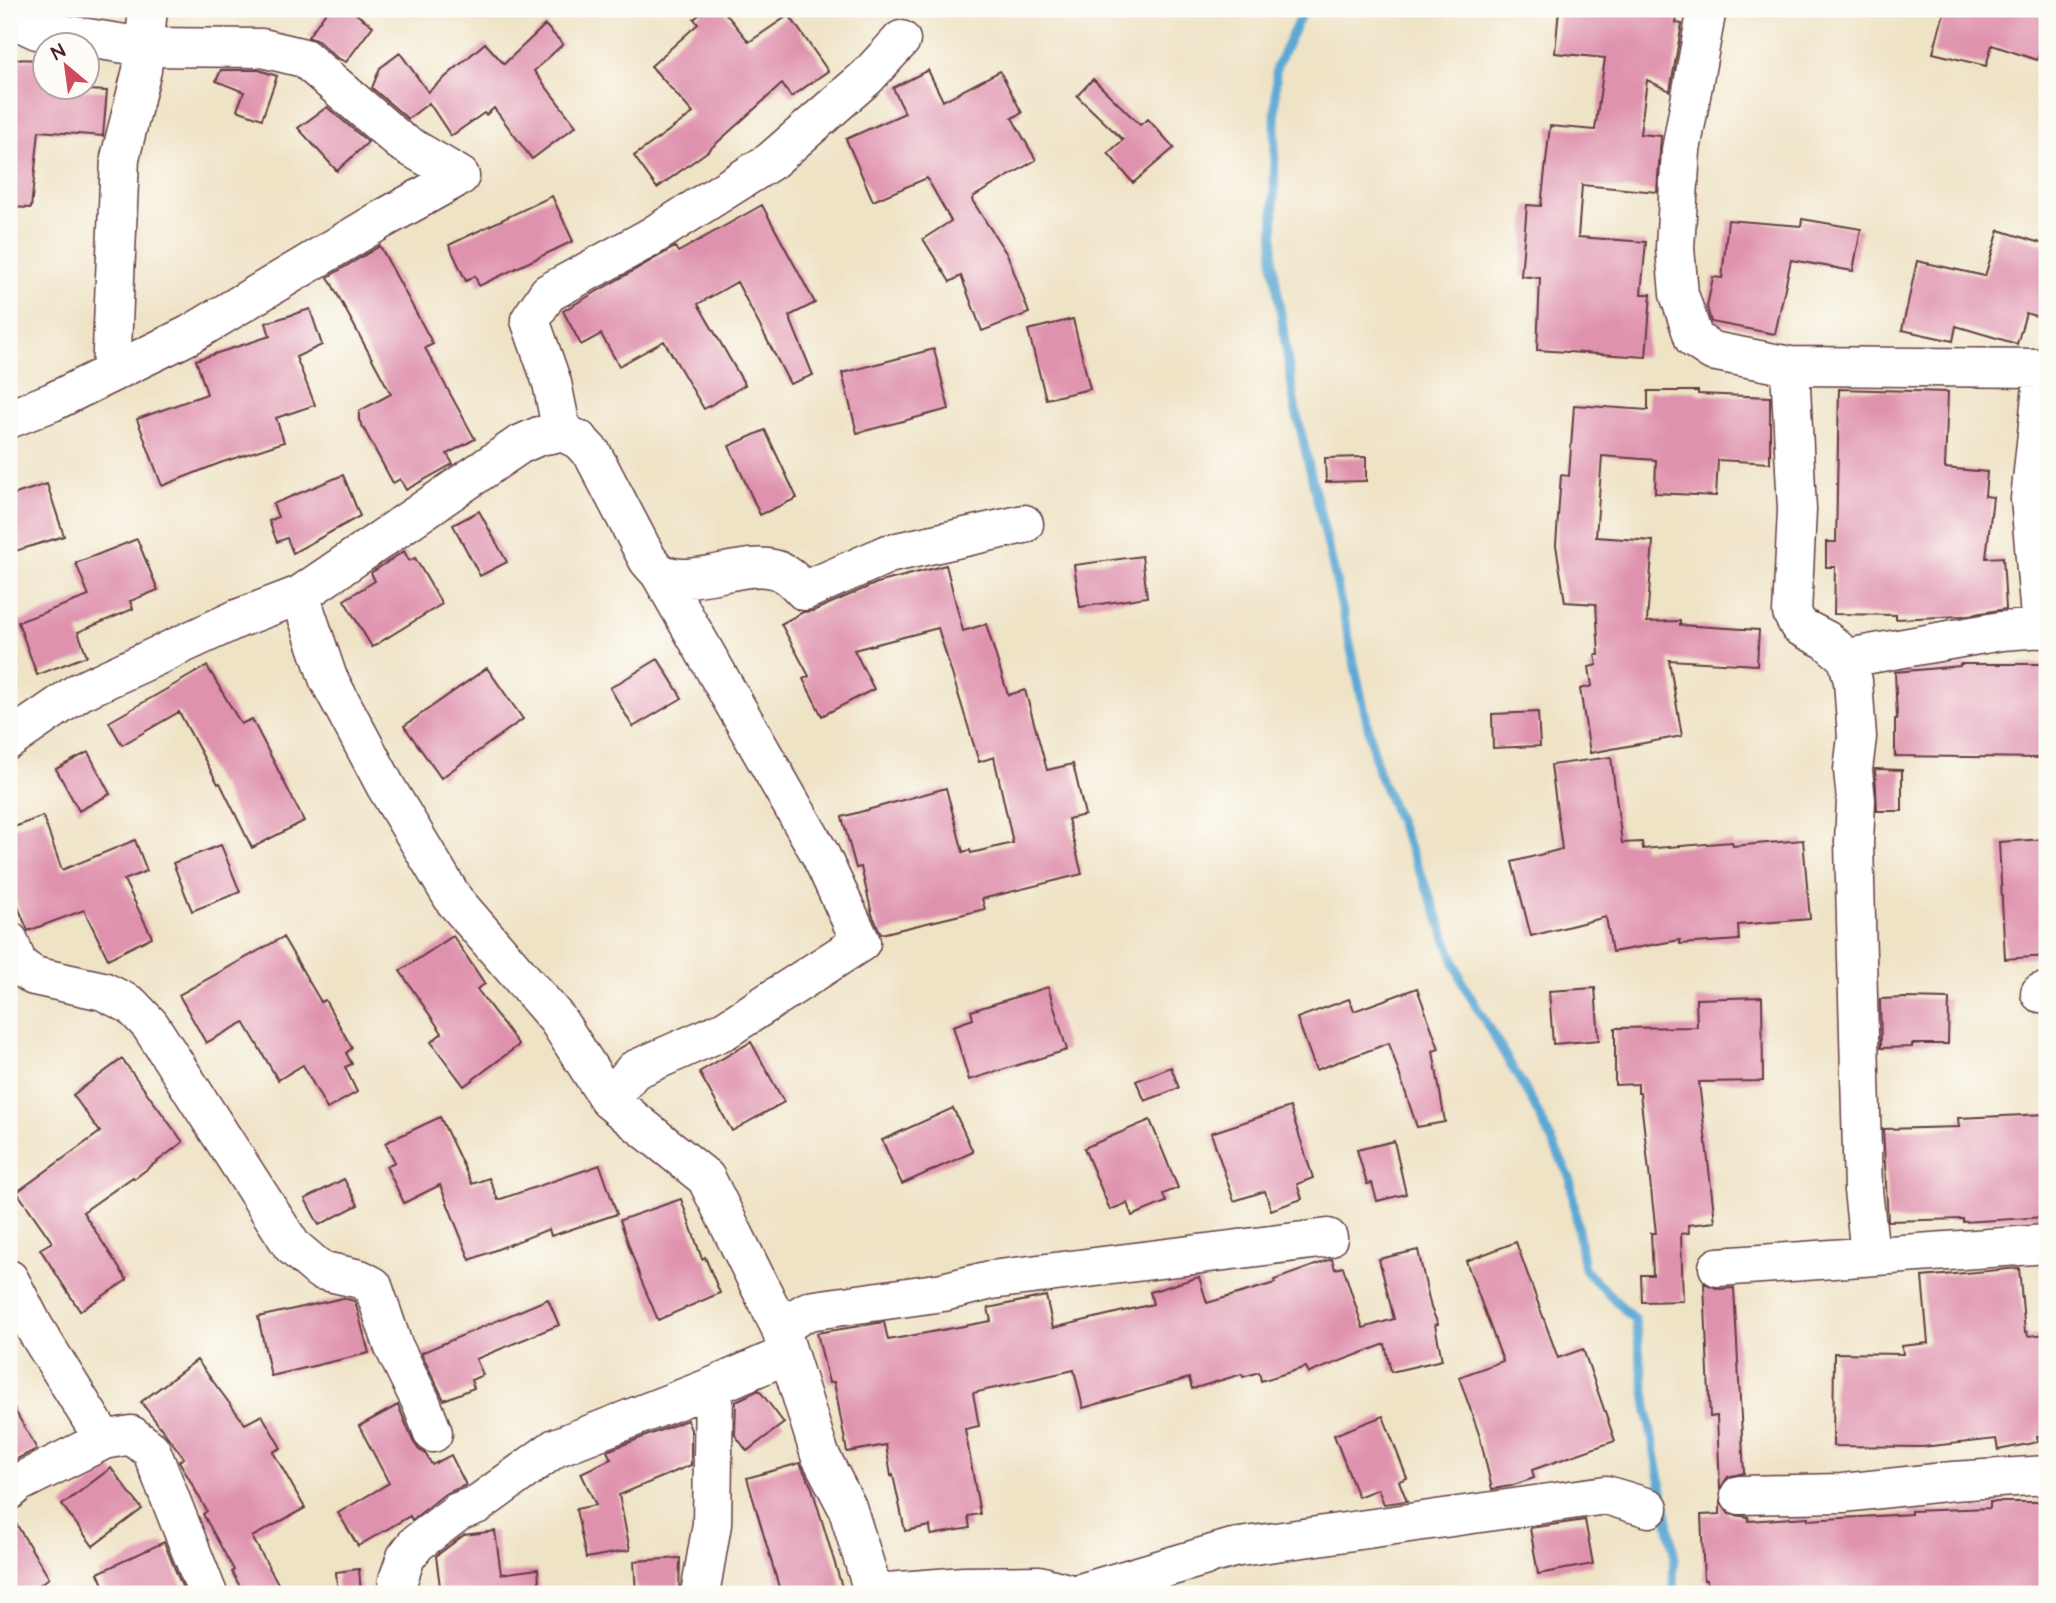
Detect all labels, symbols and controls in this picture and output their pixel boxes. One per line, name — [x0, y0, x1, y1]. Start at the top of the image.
north arrow — [32, 32, 102, 102]
text: N — [47, 38, 70, 67]

